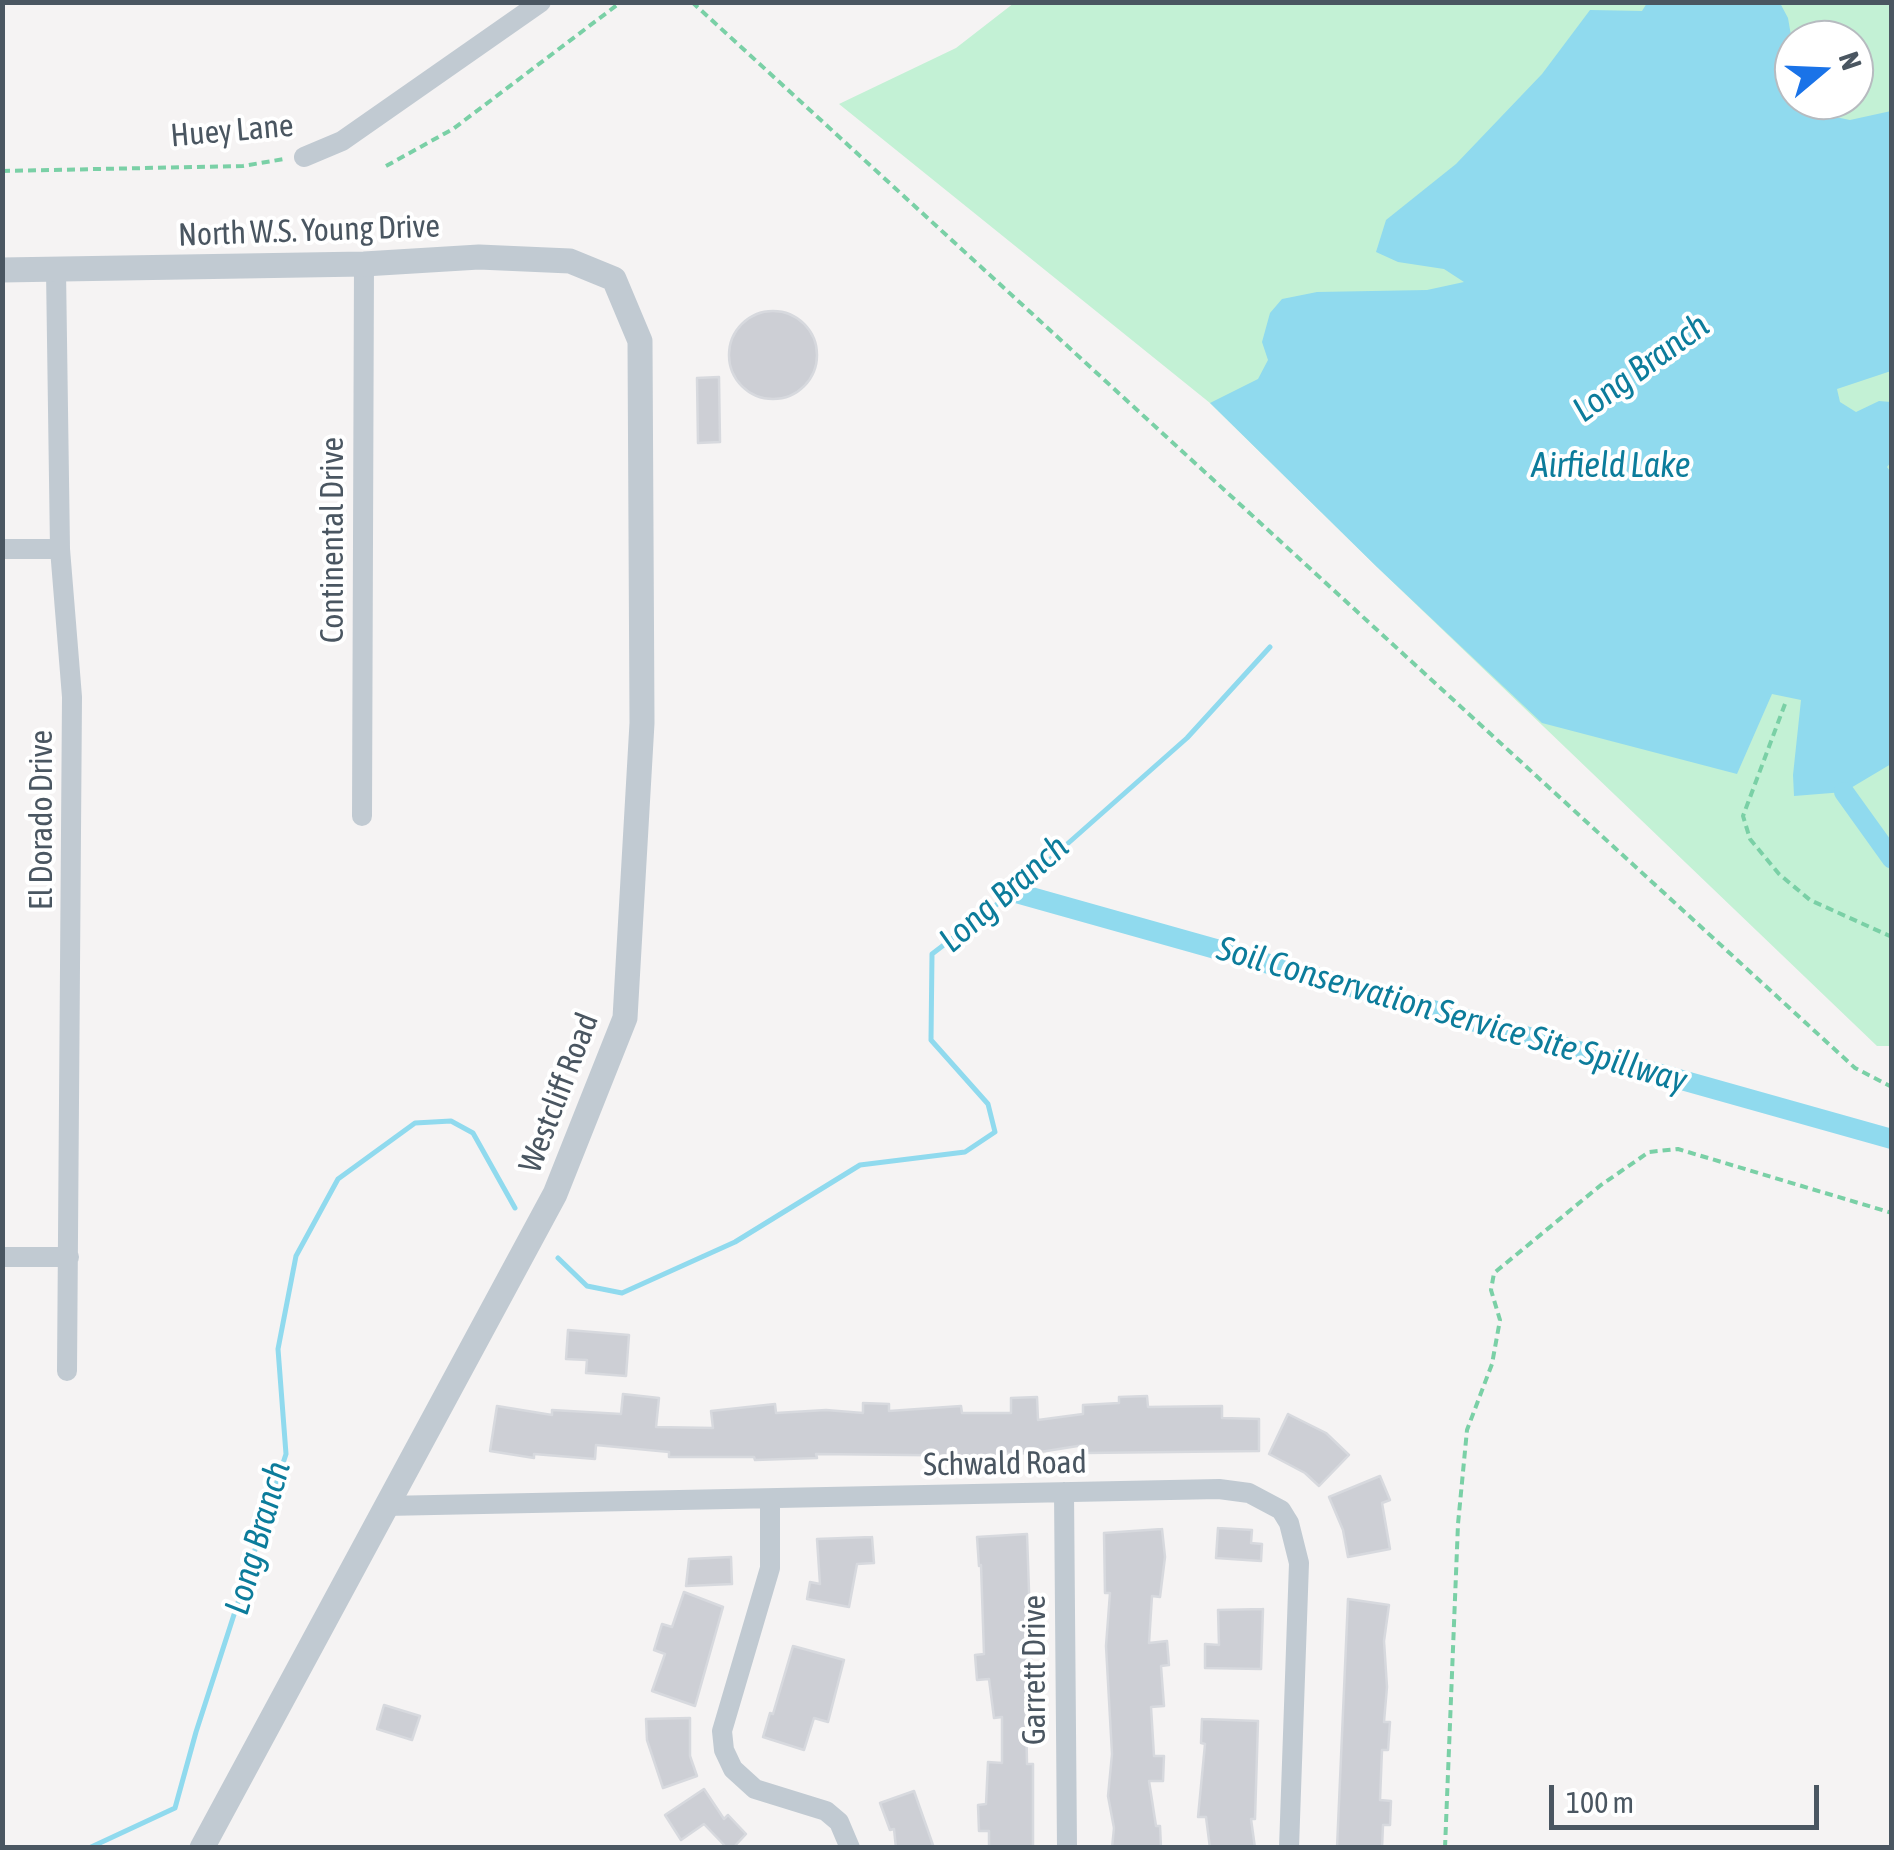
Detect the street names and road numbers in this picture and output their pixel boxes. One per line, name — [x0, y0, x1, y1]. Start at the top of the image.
street label: Huey Lane — [169, 107, 295, 155]
street label: North W.S. Young Drive — [177, 207, 441, 255]
street label: Continental Drive — [314, 437, 352, 643]
street label: El Dorado Drive — [23, 730, 61, 910]
street label: Westcliff Road — [511, 1008, 607, 1178]
street label: Schwald Road — [923, 1443, 1087, 1485]
street label: Garrett Drive — [1016, 1595, 1054, 1745]

